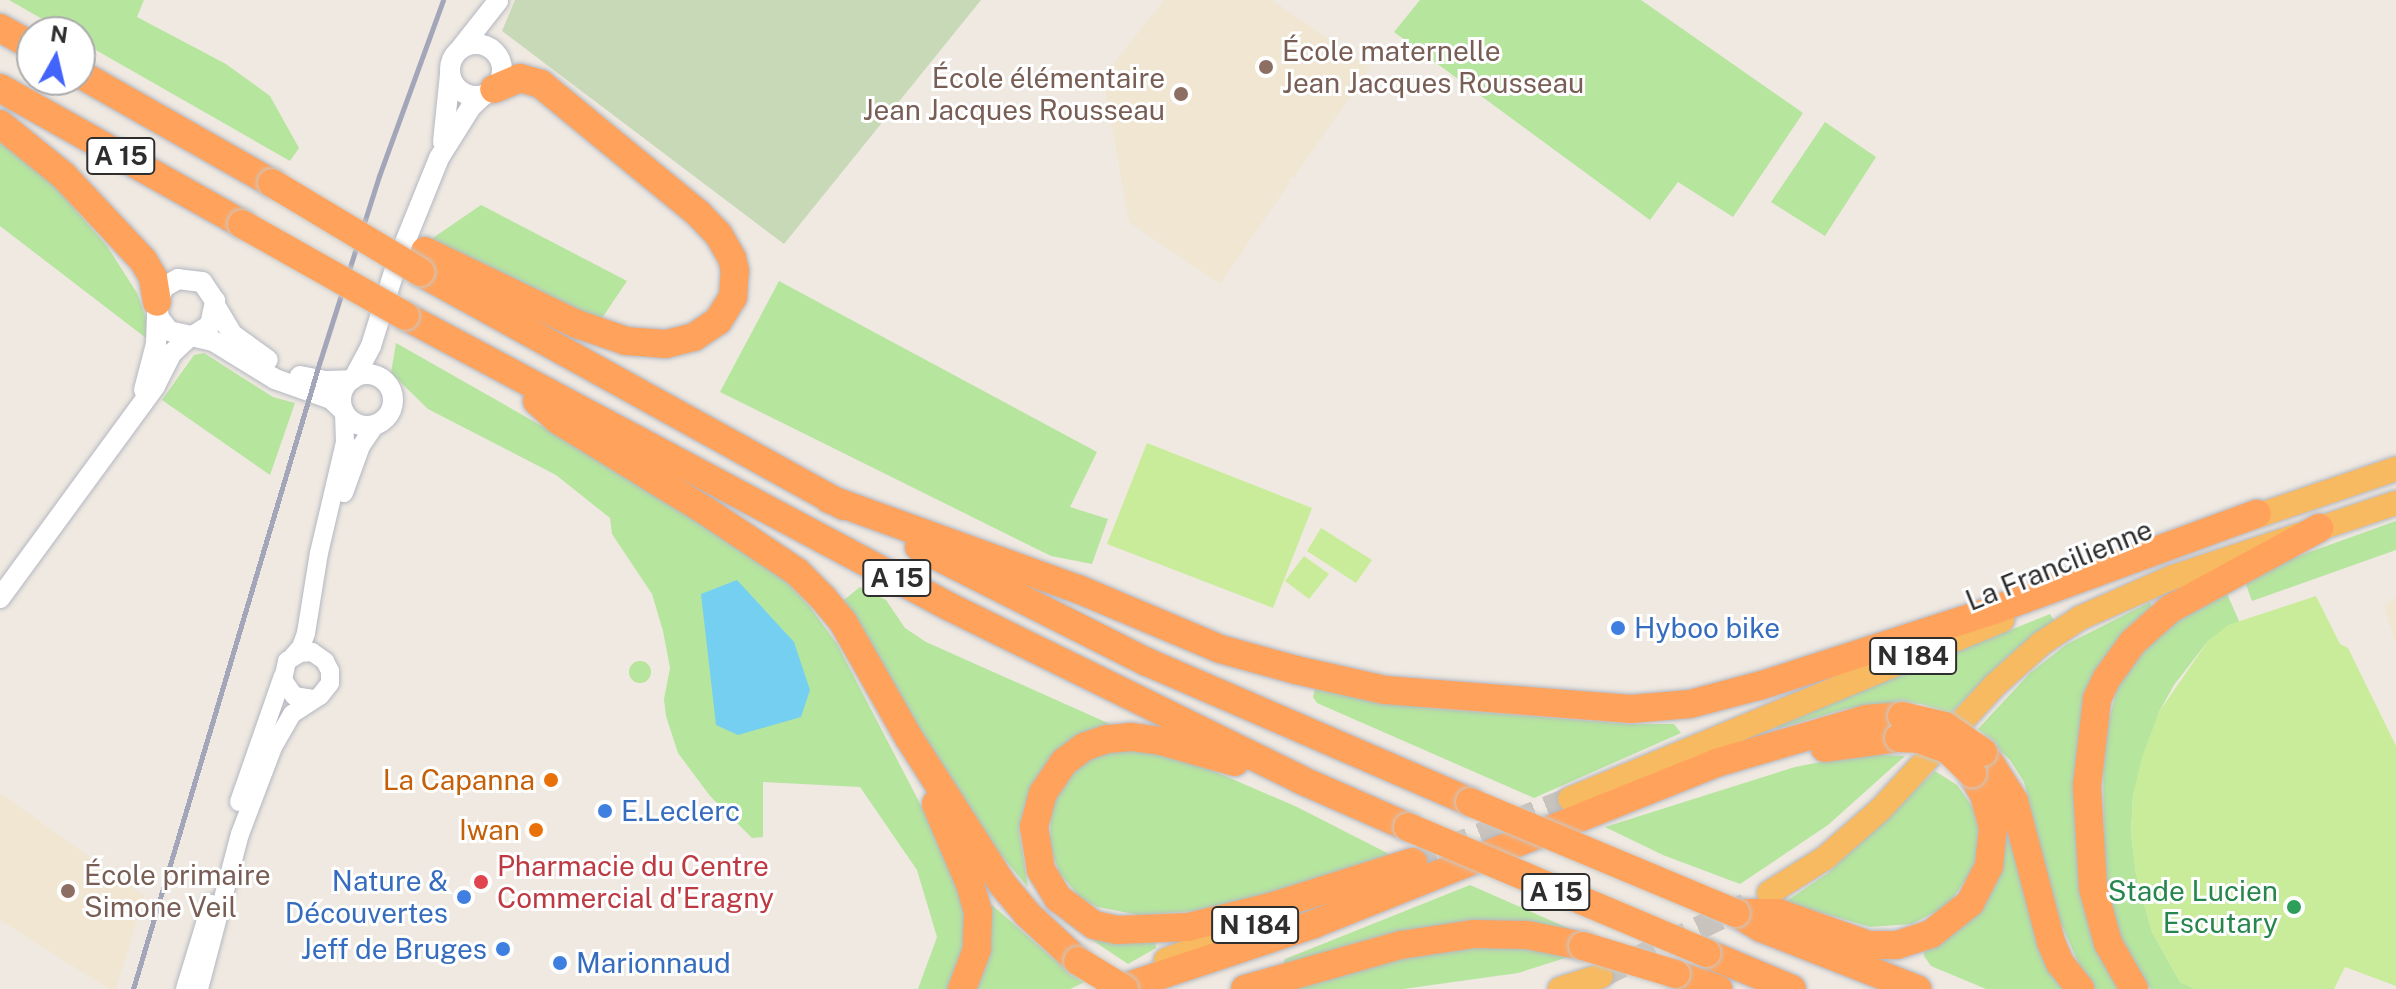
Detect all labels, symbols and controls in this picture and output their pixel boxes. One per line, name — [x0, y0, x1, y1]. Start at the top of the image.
north arrow — [16, 16, 96, 96]
text: N — [49, 20, 69, 48]
place label: École maternelle Jean Jacques Rousseau — [1282, 34, 1584, 100]
marker: École maternelle Jean Jacques Rousseau — [1257, 58, 1275, 76]
place label: École élémentaire Jean Jacques Rousseau — [863, 61, 1165, 127]
marker: École élémentaire Jean Jacques Rousseau — [1172, 85, 1190, 103]
road number: A 15 — [85, 134, 157, 178]
street label: La Francilienne — [1961, 512, 2157, 618]
road number: A 15 — [861, 556, 933, 600]
place label: Hyboo bike — [1634, 611, 1780, 645]
marker: Hyboo bike — [1609, 619, 1627, 637]
road number: N 184 — [1869, 634, 1957, 678]
place label: La Capanna — [383, 763, 535, 797]
marker: La Capanna — [542, 771, 560, 789]
place label: E.Leclerc — [621, 794, 740, 828]
marker: E.Leclerc — [596, 802, 614, 820]
place label: Iwan — [459, 813, 520, 847]
marker: Iwan — [527, 821, 545, 839]
place label: Pharmacie du Centre Commercial d'Eragny — [497, 849, 774, 915]
place label: École primaire Simone Veil — [84, 858, 271, 924]
place label: Nature & Découvertes — [285, 864, 448, 930]
road number: A 15 — [1520, 870, 1592, 914]
marker: Pharmacie du Centre Commercial d'Eragny — [472, 873, 490, 891]
place label: Stade Lucien Escutary — [2108, 874, 2278, 940]
marker: École primaire Simone Veil — [59, 882, 77, 900]
marker: Nature & Découvertes — [455, 888, 473, 906]
marker: Stade Lucien Escutary — [2285, 898, 2303, 916]
road number: N 184 — [1211, 903, 1299, 947]
place label: Jeff de Bruges — [300, 932, 487, 966]
marker: Jeff de Bruges — [494, 940, 512, 958]
place label: Marionnaud — [576, 946, 731, 980]
marker: Marionnaud — [551, 954, 569, 972]

